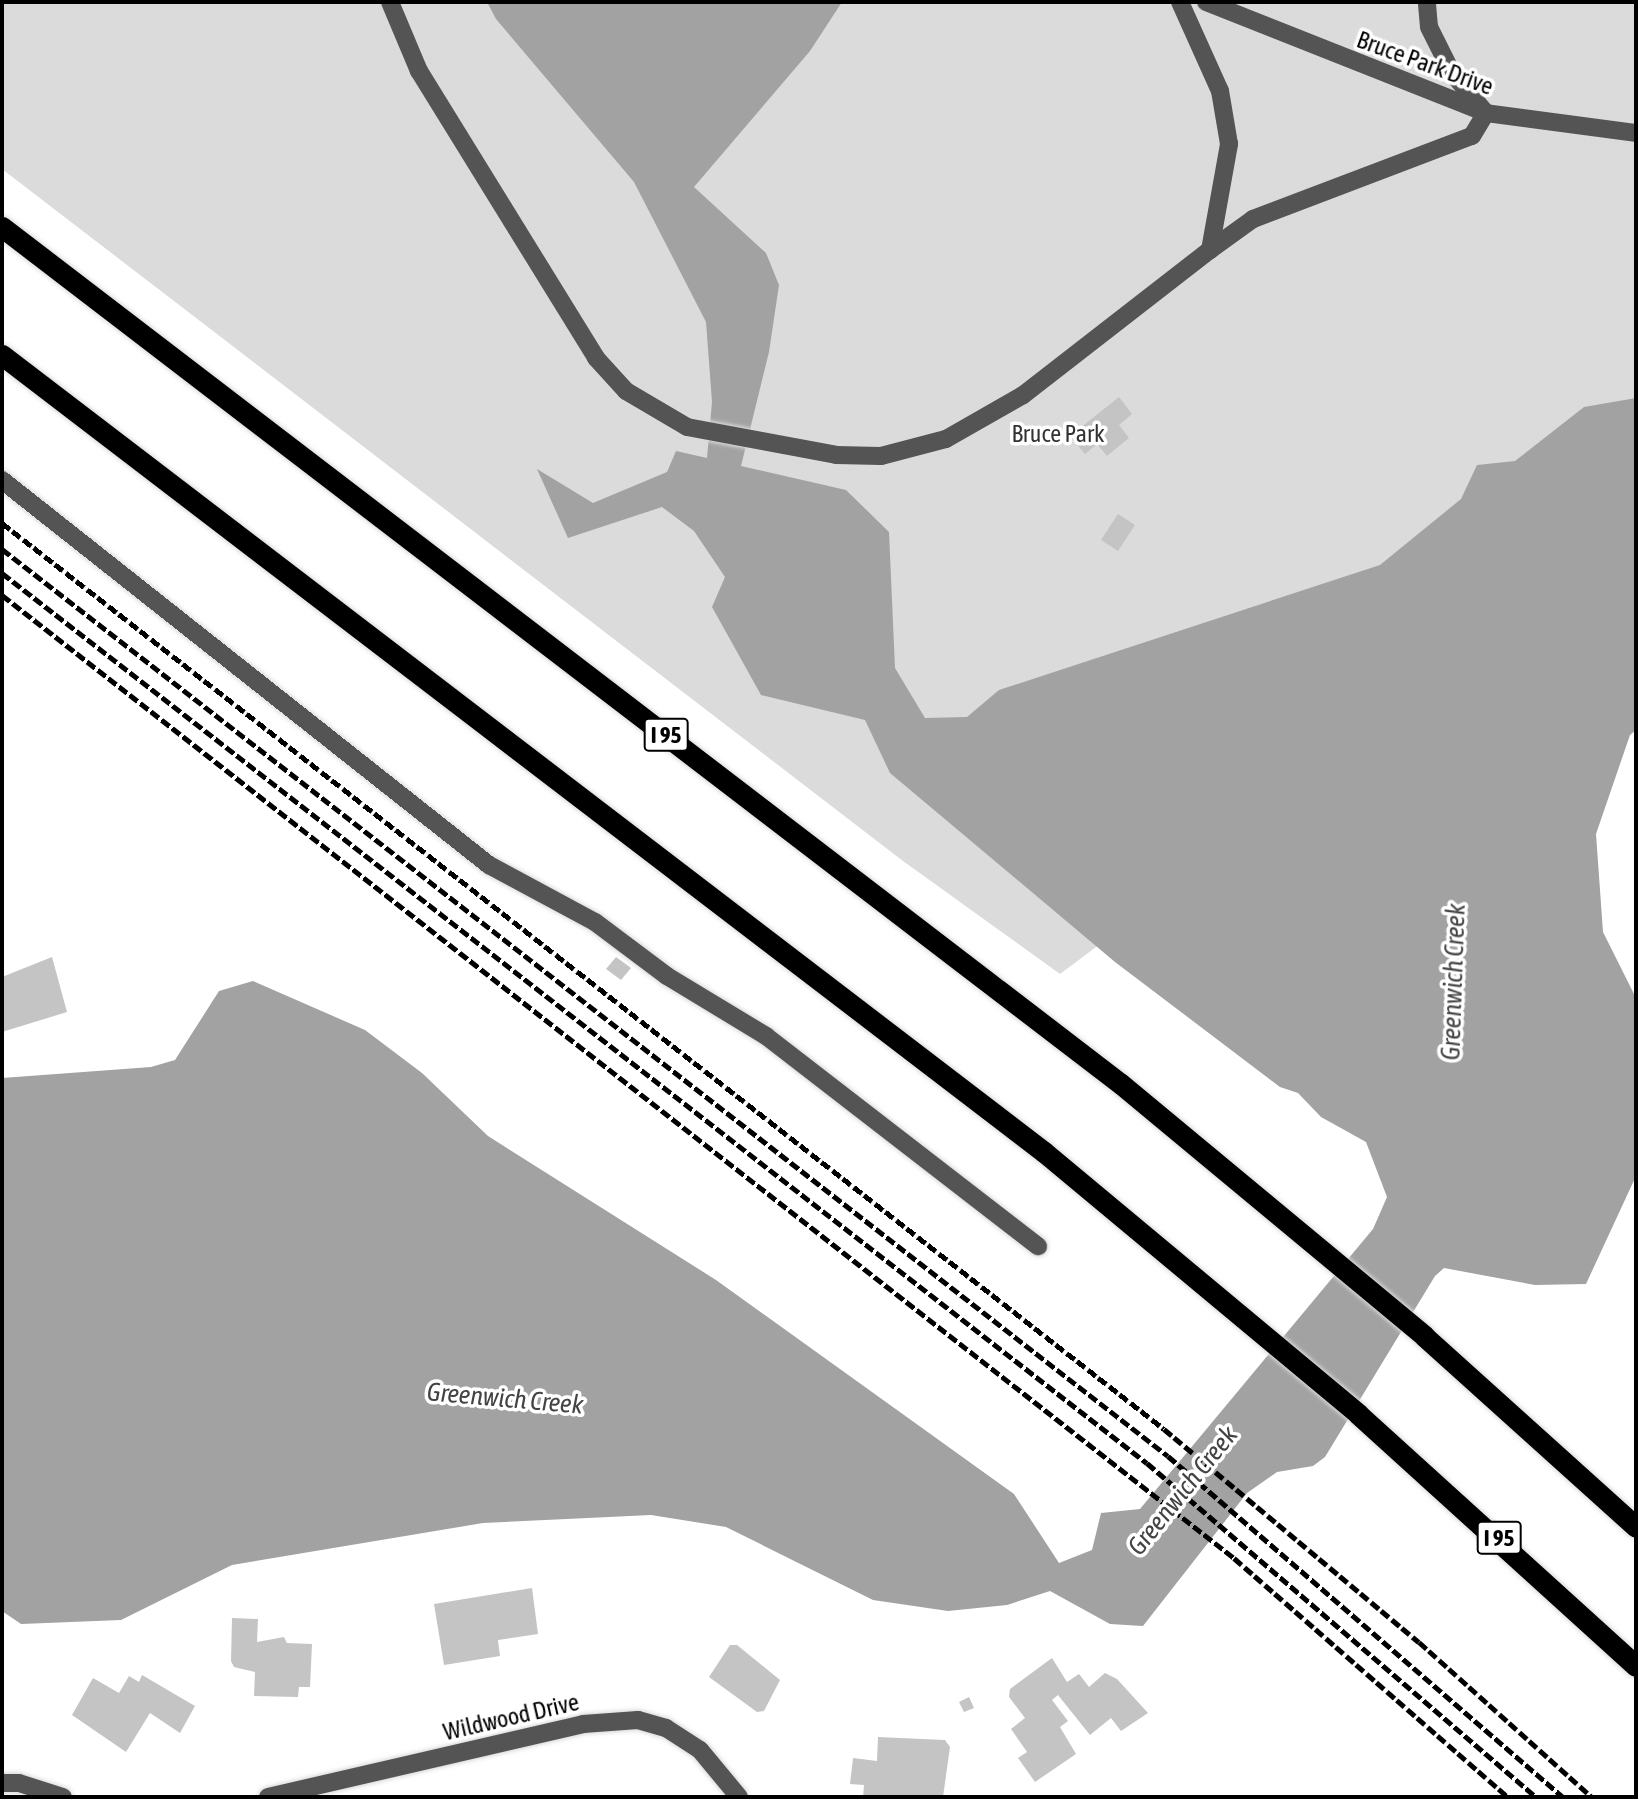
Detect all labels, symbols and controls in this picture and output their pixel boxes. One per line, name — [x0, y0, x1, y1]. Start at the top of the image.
street label: Bruce Park Drive — [1353, 25, 1497, 101]
park label: Bruce Park — [1011, 420, 1105, 448]
road number: I 95 — [643, 716, 689, 754]
water label: Greenwich Creek — [1436, 903, 1472, 1061]
water label: Greenwich Creek — [426, 1377, 584, 1421]
water label: Greenwich Creek — [1122, 1420, 1244, 1562]
road number: I 95 — [1476, 1518, 1522, 1558]
street label: Wildwood Drive — [440, 1687, 582, 1747]

